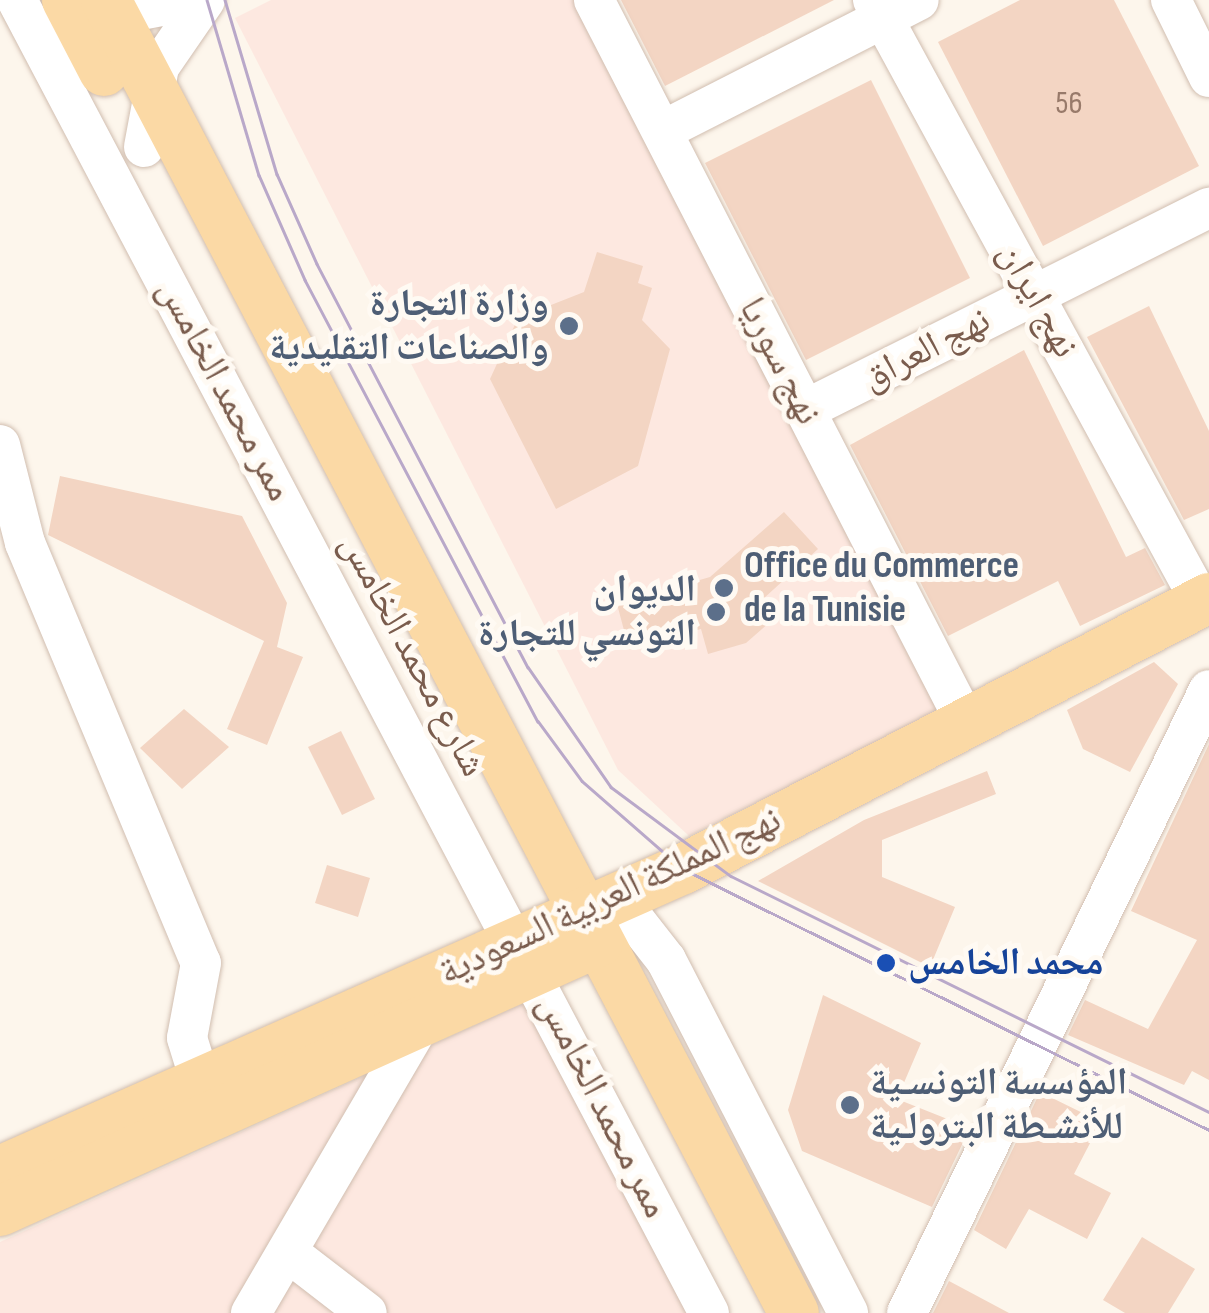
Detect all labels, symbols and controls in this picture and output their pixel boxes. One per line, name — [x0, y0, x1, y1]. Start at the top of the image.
house number: 56 — [1056, 85, 1082, 123]
street label: نهج ايران — [988, 234, 1088, 366]
street label: ممر محمد الخامس — [147, 271, 303, 509]
place label: وزارة التجارة والصناعات التقليدية — [269, 281, 549, 370]
street label: نهج سوريا — [729, 290, 831, 432]
street label: نهج العراق — [854, 297, 998, 401]
marker: وزارة التجارة والصناعات التقليدية — [558, 315, 580, 337]
street label: شارع محمد الخامس — [330, 526, 496, 784]
place label: Office du Commerce de la Tunisie — [744, 543, 1019, 632]
place label: الديوان التونسي للتجارة — [478, 567, 696, 656]
marker: Office du Commerce de la Tunisie — [713, 577, 735, 599]
marker: الديوان التونسي للتجارة — [705, 601, 727, 623]
street label: نهج المملكة العربية السعودية — [432, 797, 788, 995]
place label: محمد الخامس — [908, 940, 1103, 986]
marker: محمد الخامس — [873, 950, 899, 976]
street label: ممر محمد الخامس — [527, 987, 679, 1225]
place label: المؤسسة التونسـية للأنشـطة البترولـية — [870, 1060, 1128, 1150]
marker: المؤسسة التونسـية للأنشـطة البترولـية — [839, 1094, 861, 1116]

